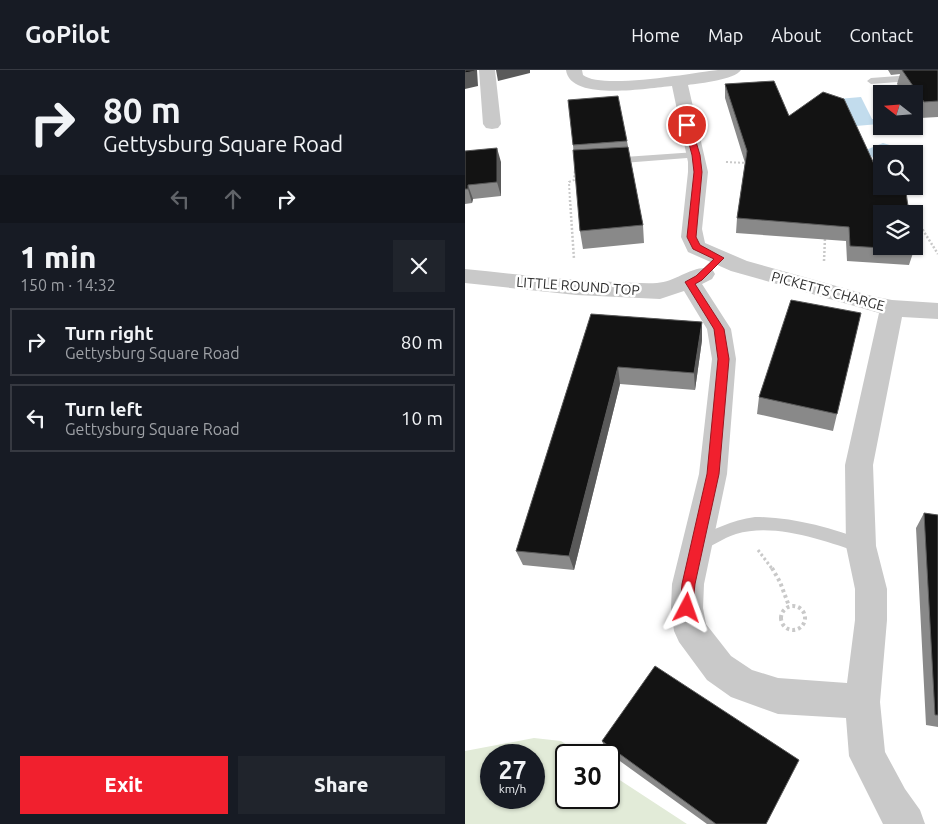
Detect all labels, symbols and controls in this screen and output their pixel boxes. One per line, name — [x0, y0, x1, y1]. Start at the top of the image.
text: GoPilot — [25, 21, 110, 48]
text: Home — [631, 25, 680, 45]
text: Map — [708, 25, 743, 45]
text: About — [771, 25, 821, 45]
text: Contact — [849, 25, 913, 45]
north arrow — [873, 85, 923, 135]
map controls — [873, 85, 923, 255]
icon: right — [20, 90, 85, 155]
text: 80 m — [103, 90, 181, 130]
pin — [666, 104, 708, 146]
icon: arrive — [673, 111, 701, 139]
text: Gettysburg Square Road — [103, 131, 343, 156]
button: search — [873, 145, 923, 195]
icon: left — [166, 185, 194, 213]
icon: ahead — [219, 185, 247, 213]
icon: right — [272, 185, 300, 213]
button: layers — [873, 205, 923, 255]
text: 1 min — [20, 240, 96, 274]
button: close — [393, 240, 445, 292]
street label: PICKETTS CHARGE — [770, 268, 887, 314]
street label: LITTLE ROUND TOP — [516, 274, 640, 298]
text: 150 m · 14:32 — [20, 276, 116, 294]
text: Turn right — [65, 322, 153, 344]
icon: right — [22, 328, 50, 356]
text: 80 m — [401, 331, 443, 353]
text: Gettysburg Square Road — [65, 344, 240, 362]
text: Turn left — [65, 398, 143, 420]
icon: left — [22, 404, 50, 432]
text: 10 m — [401, 407, 443, 429]
text: Gettysburg Square Road — [65, 420, 240, 438]
position arrow — [660, 581, 712, 633]
speed limit sign: 30 — [555, 744, 620, 809]
button: Exit — [20, 756, 228, 814]
button: Share — [238, 756, 445, 814]
text: 27 — [498, 756, 527, 784]
text: km/h — [499, 782, 526, 795]

